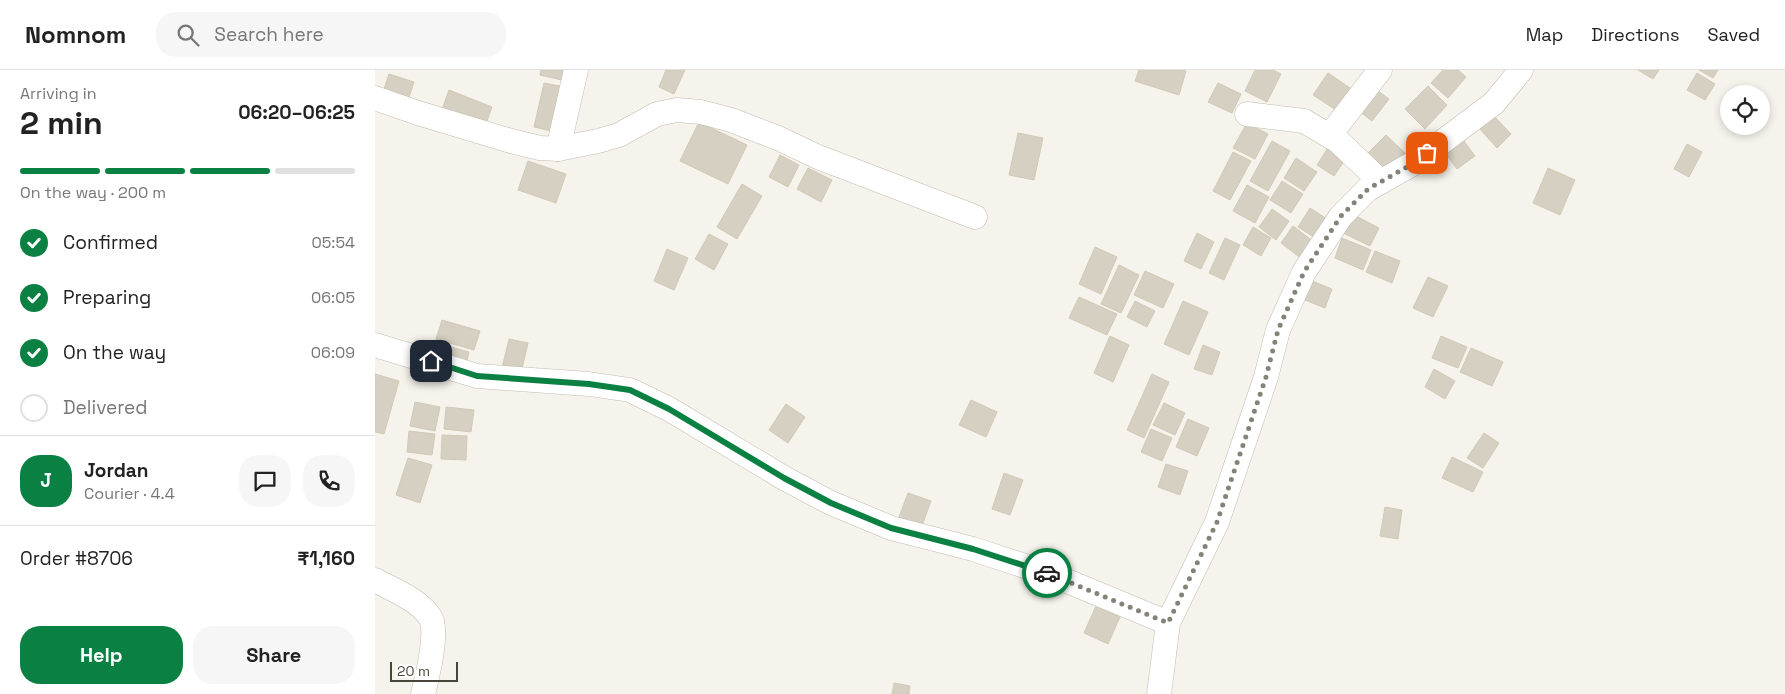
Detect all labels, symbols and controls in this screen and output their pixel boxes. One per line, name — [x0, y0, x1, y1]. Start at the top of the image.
search box — [156, 12, 506, 57]
text: Nomnom — [25, 19, 126, 50]
icon: search — [174, 21, 202, 49]
text: Search here — [214, 22, 324, 47]
text: Map — [1526, 23, 1563, 46]
text: Directions — [1591, 23, 1680, 46]
text: Saved — [1708, 23, 1760, 46]
text: Arriving in — [20, 83, 97, 104]
map controls — [1720, 85, 1770, 135]
button: locate — [1720, 85, 1770, 135]
text: 06:20–06:25 — [238, 100, 355, 125]
text: 2 min — [20, 103, 103, 143]
pin — [1406, 132, 1448, 174]
icon: bag — [1413, 139, 1441, 167]
text: On the way · 200 m — [20, 182, 166, 203]
icon: check — [20, 229, 48, 257]
text: Confirmed — [63, 230, 158, 255]
text: 05:54 — [312, 232, 355, 253]
icon: check — [20, 284, 48, 312]
text: Preparing — [63, 285, 151, 310]
text: 06:05 — [311, 287, 355, 308]
icon: check — [20, 339, 48, 367]
text: On the way — [63, 340, 166, 365]
pin — [410, 340, 452, 382]
text: 06:09 — [311, 342, 355, 363]
icon: home — [417, 347, 445, 375]
text: Delivered — [63, 395, 148, 420]
button: chat — [239, 455, 291, 507]
button: phone — [303, 455, 355, 507]
text: Jordan — [84, 458, 149, 483]
text: J — [40, 468, 52, 493]
text: Courier · 4.4 — [84, 483, 175, 504]
text: Order #8706 — [20, 546, 133, 571]
text: ₹1,160 — [297, 546, 355, 571]
courier — [1022, 548, 1072, 598]
icon: car — [1033, 559, 1061, 587]
button: Help — [20, 626, 183, 684]
button: Share — [193, 626, 355, 684]
scale bar — [390, 659, 457, 682]
text: 20 m — [397, 662, 430, 680]

